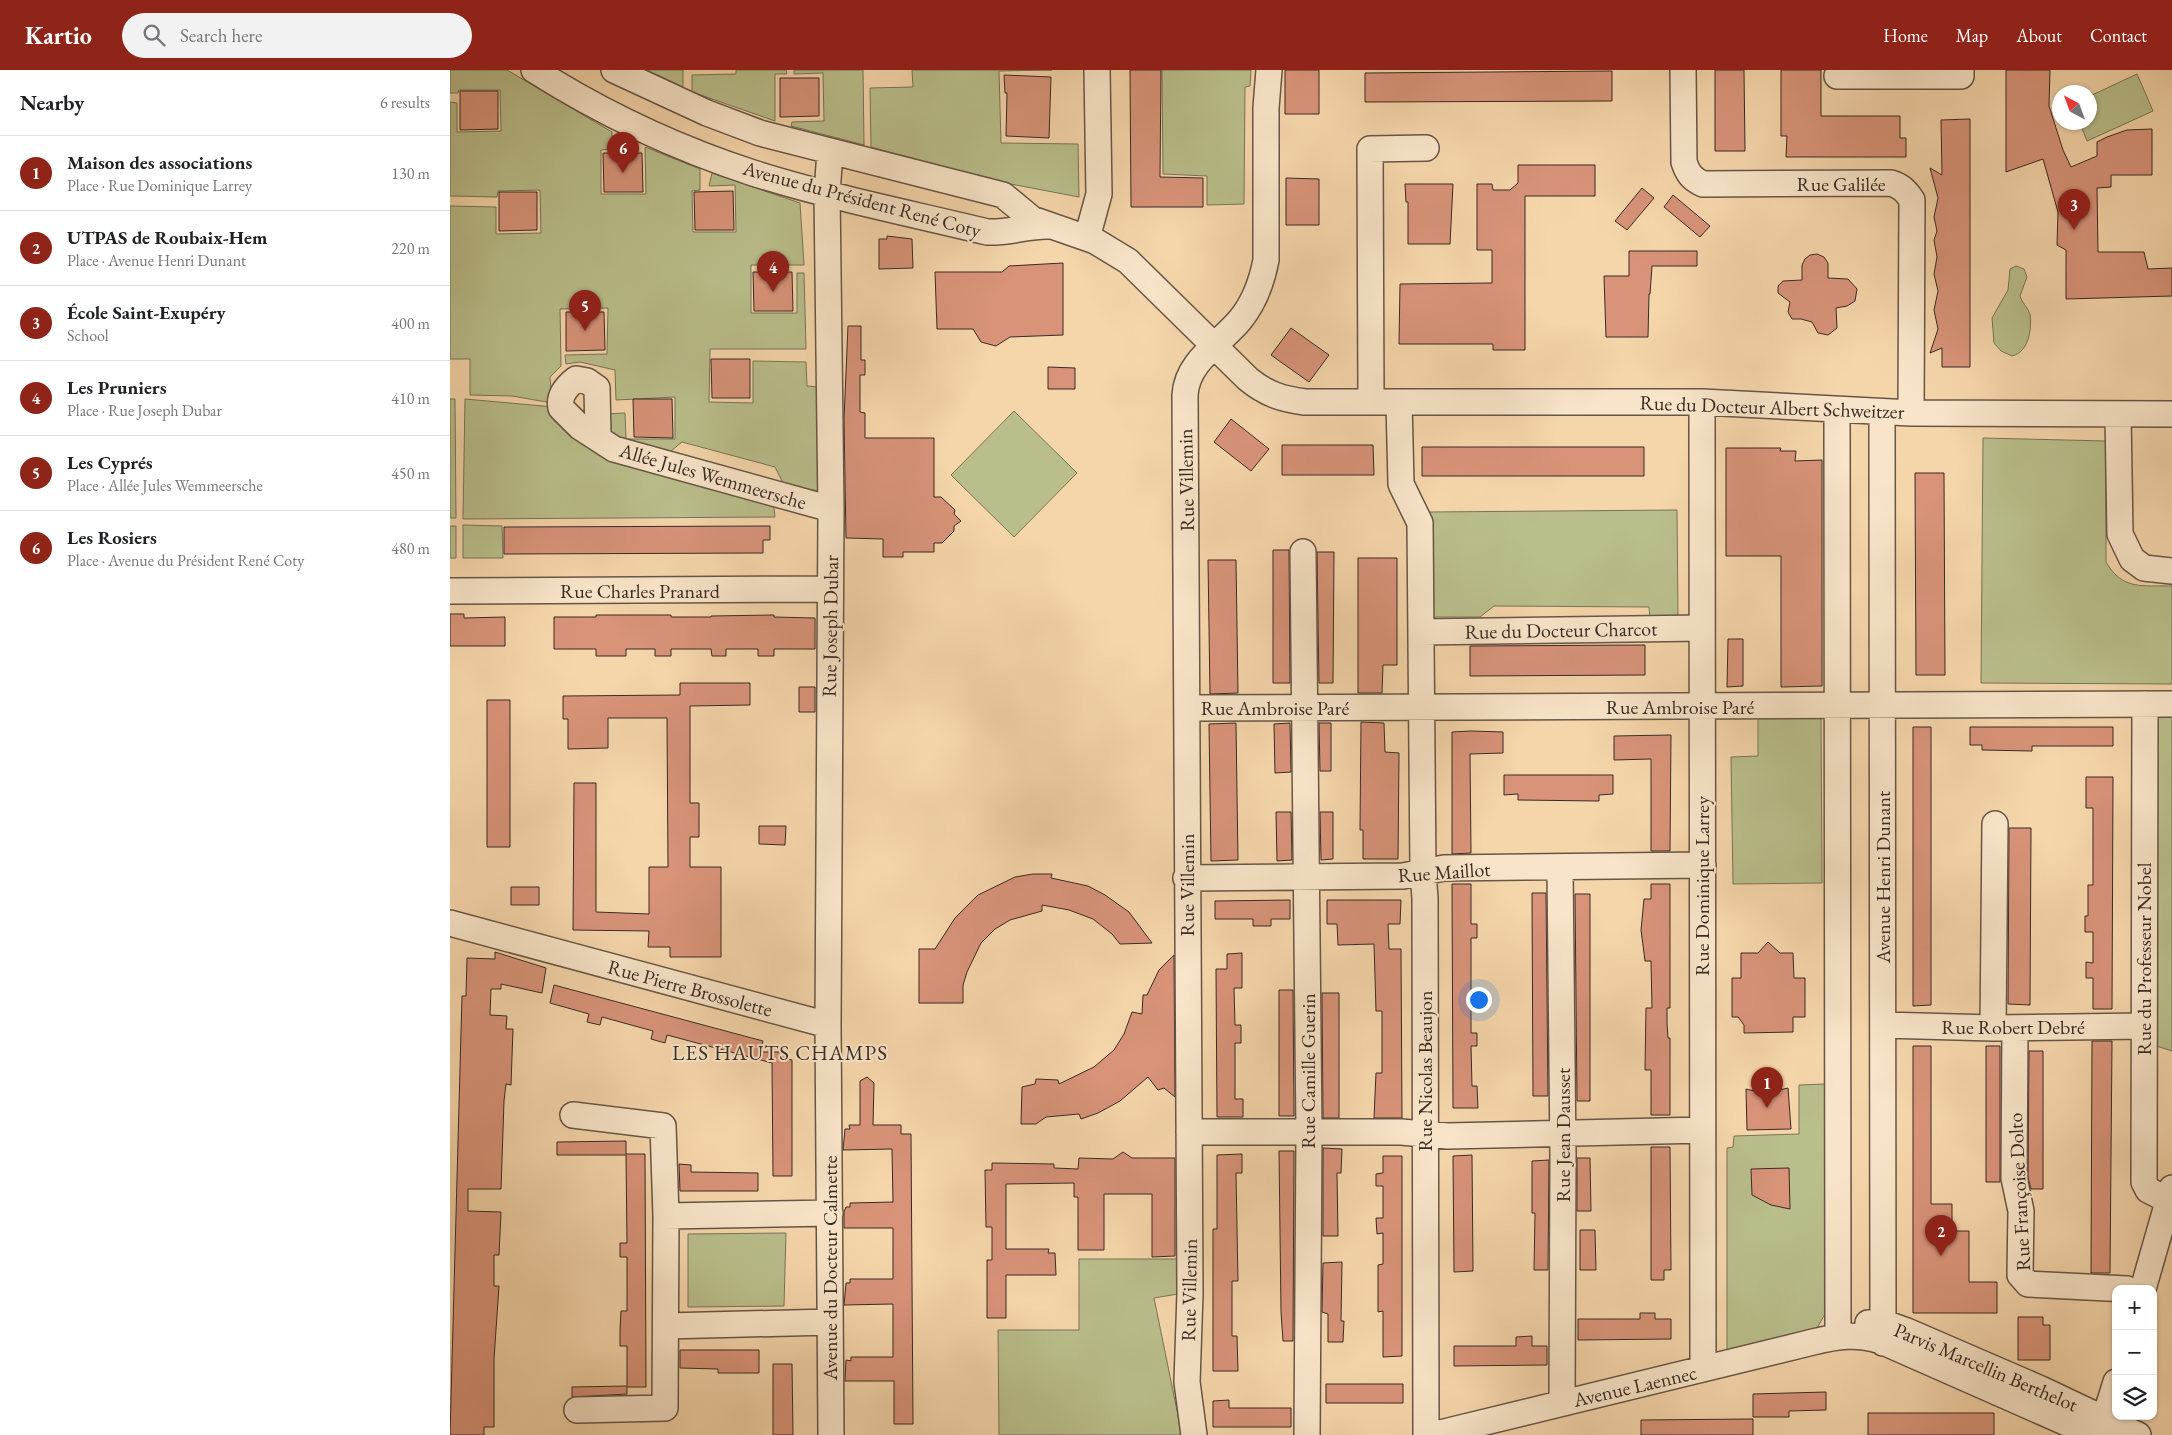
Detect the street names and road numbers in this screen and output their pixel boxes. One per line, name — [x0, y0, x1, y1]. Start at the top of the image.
street label: Avenue du Président René Coty — [739, 154, 984, 243]
street label: Rue Galilée — [1796, 171, 1886, 197]
street label: Rue du Docteur Albert Schweitzer — [1639, 389, 1905, 425]
street label: Rue Villemin — [1172, 428, 1200, 532]
street label: Allée Jules Wemmeersche — [616, 437, 810, 515]
street label: Rue Joseph Dubar — [816, 554, 844, 697]
street label: Rue Charles Pranard — [560, 578, 721, 604]
street label: Rue du Docteur Charcot — [1464, 615, 1658, 645]
street label: Rue Ambroise Paré — [1606, 694, 1754, 720]
street label: Rue Ambroise Paré — [1201, 695, 1349, 721]
street label: Avenue Henri Dunant — [1870, 790, 1896, 964]
street label: Rue Dominique Larrey — [1689, 796, 1715, 976]
street label: Rue Villemin — [1174, 833, 1200, 936]
street label: Rue Maillot — [1397, 856, 1492, 888]
street label: Rue du Professeur Nobel — [2131, 862, 2157, 1056]
street label: Rue Pierre Brossolette — [605, 954, 775, 1023]
street label: Rue Nicolas Beaujon — [1412, 990, 1438, 1151]
street label: Rue Camille Guerin — [1295, 993, 1321, 1149]
street label: Rue Robert Debré — [1941, 1014, 2085, 1040]
street label: Rue Jean Dausset — [1550, 1067, 1576, 1202]
street label: Rue Françoise Dolto — [2002, 1112, 2036, 1272]
street label: Avenue du Docteur Calmette — [817, 1155, 843, 1382]
street label: Rue Villemin — [1175, 1238, 1203, 1342]
street label: Parvis Marcellin Berthelot — [1890, 1316, 2083, 1418]
street label: Avenue Laennec — [1570, 1359, 1699, 1413]

